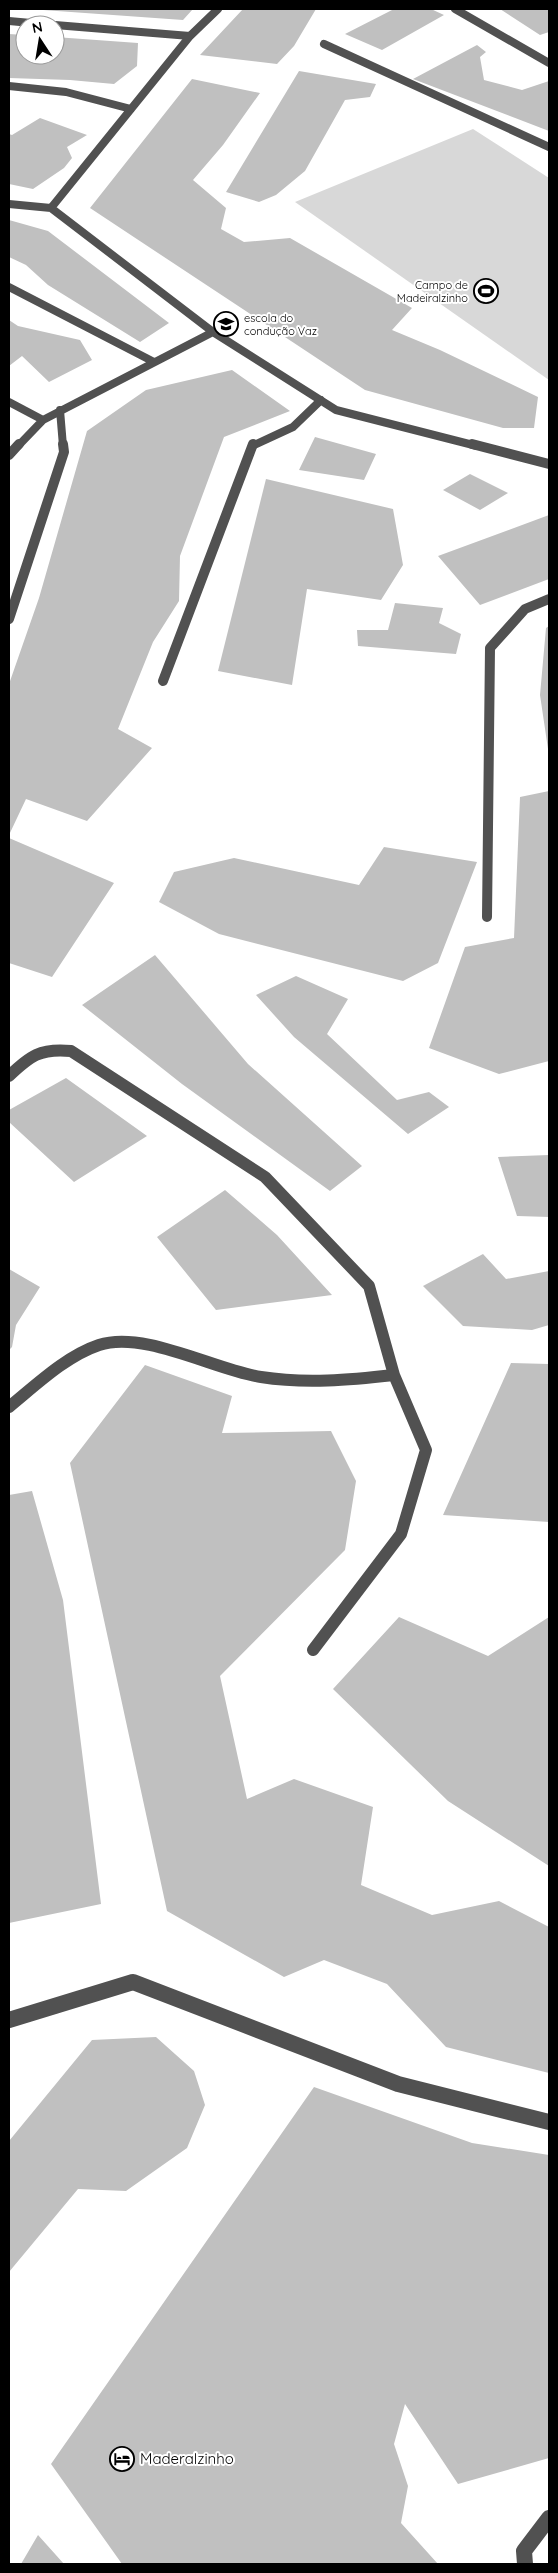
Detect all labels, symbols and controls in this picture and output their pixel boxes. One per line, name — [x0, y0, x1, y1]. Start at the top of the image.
north arrow — [15, 15, 65, 65]
text: N — [30, 17, 44, 37]
place label: Campo de Madeiralzinho — [397, 278, 468, 305]
sports icon: Campo de Madeiralzinho — [473, 278, 499, 304]
school or university icon: escola do condução Vaz — [213, 311, 239, 337]
place label: escola do condução Vaz — [244, 311, 317, 338]
hotel icon: Maderalzinho — [109, 2446, 135, 2472]
place label: Maderalzinho — [140, 2449, 234, 2468]

